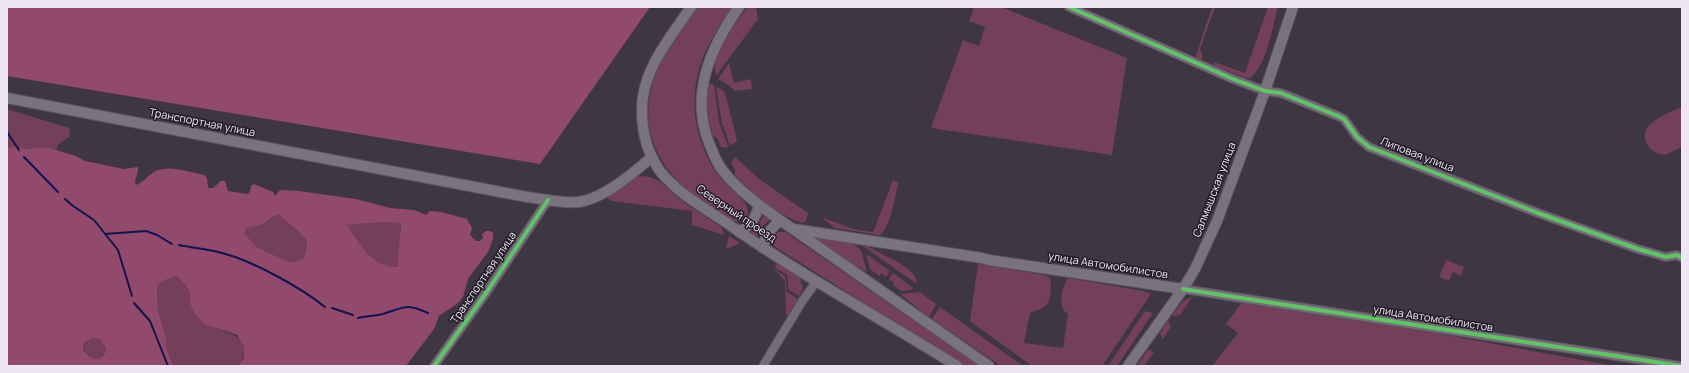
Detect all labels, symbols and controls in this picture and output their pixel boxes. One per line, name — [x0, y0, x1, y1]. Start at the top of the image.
street label: Транспортная улица — [148, 106, 256, 140]
street label: Липовая улица — [1378, 135, 1456, 175]
street label: Салмышская улица — [1191, 141, 1239, 239]
street label: Северный проезд — [694, 182, 778, 246]
street label: Транспортная улица — [448, 230, 520, 326]
street label: улица Автомобилистов — [1047, 250, 1169, 282]
street label: улица Автомобилистов — [1372, 303, 1494, 335]

